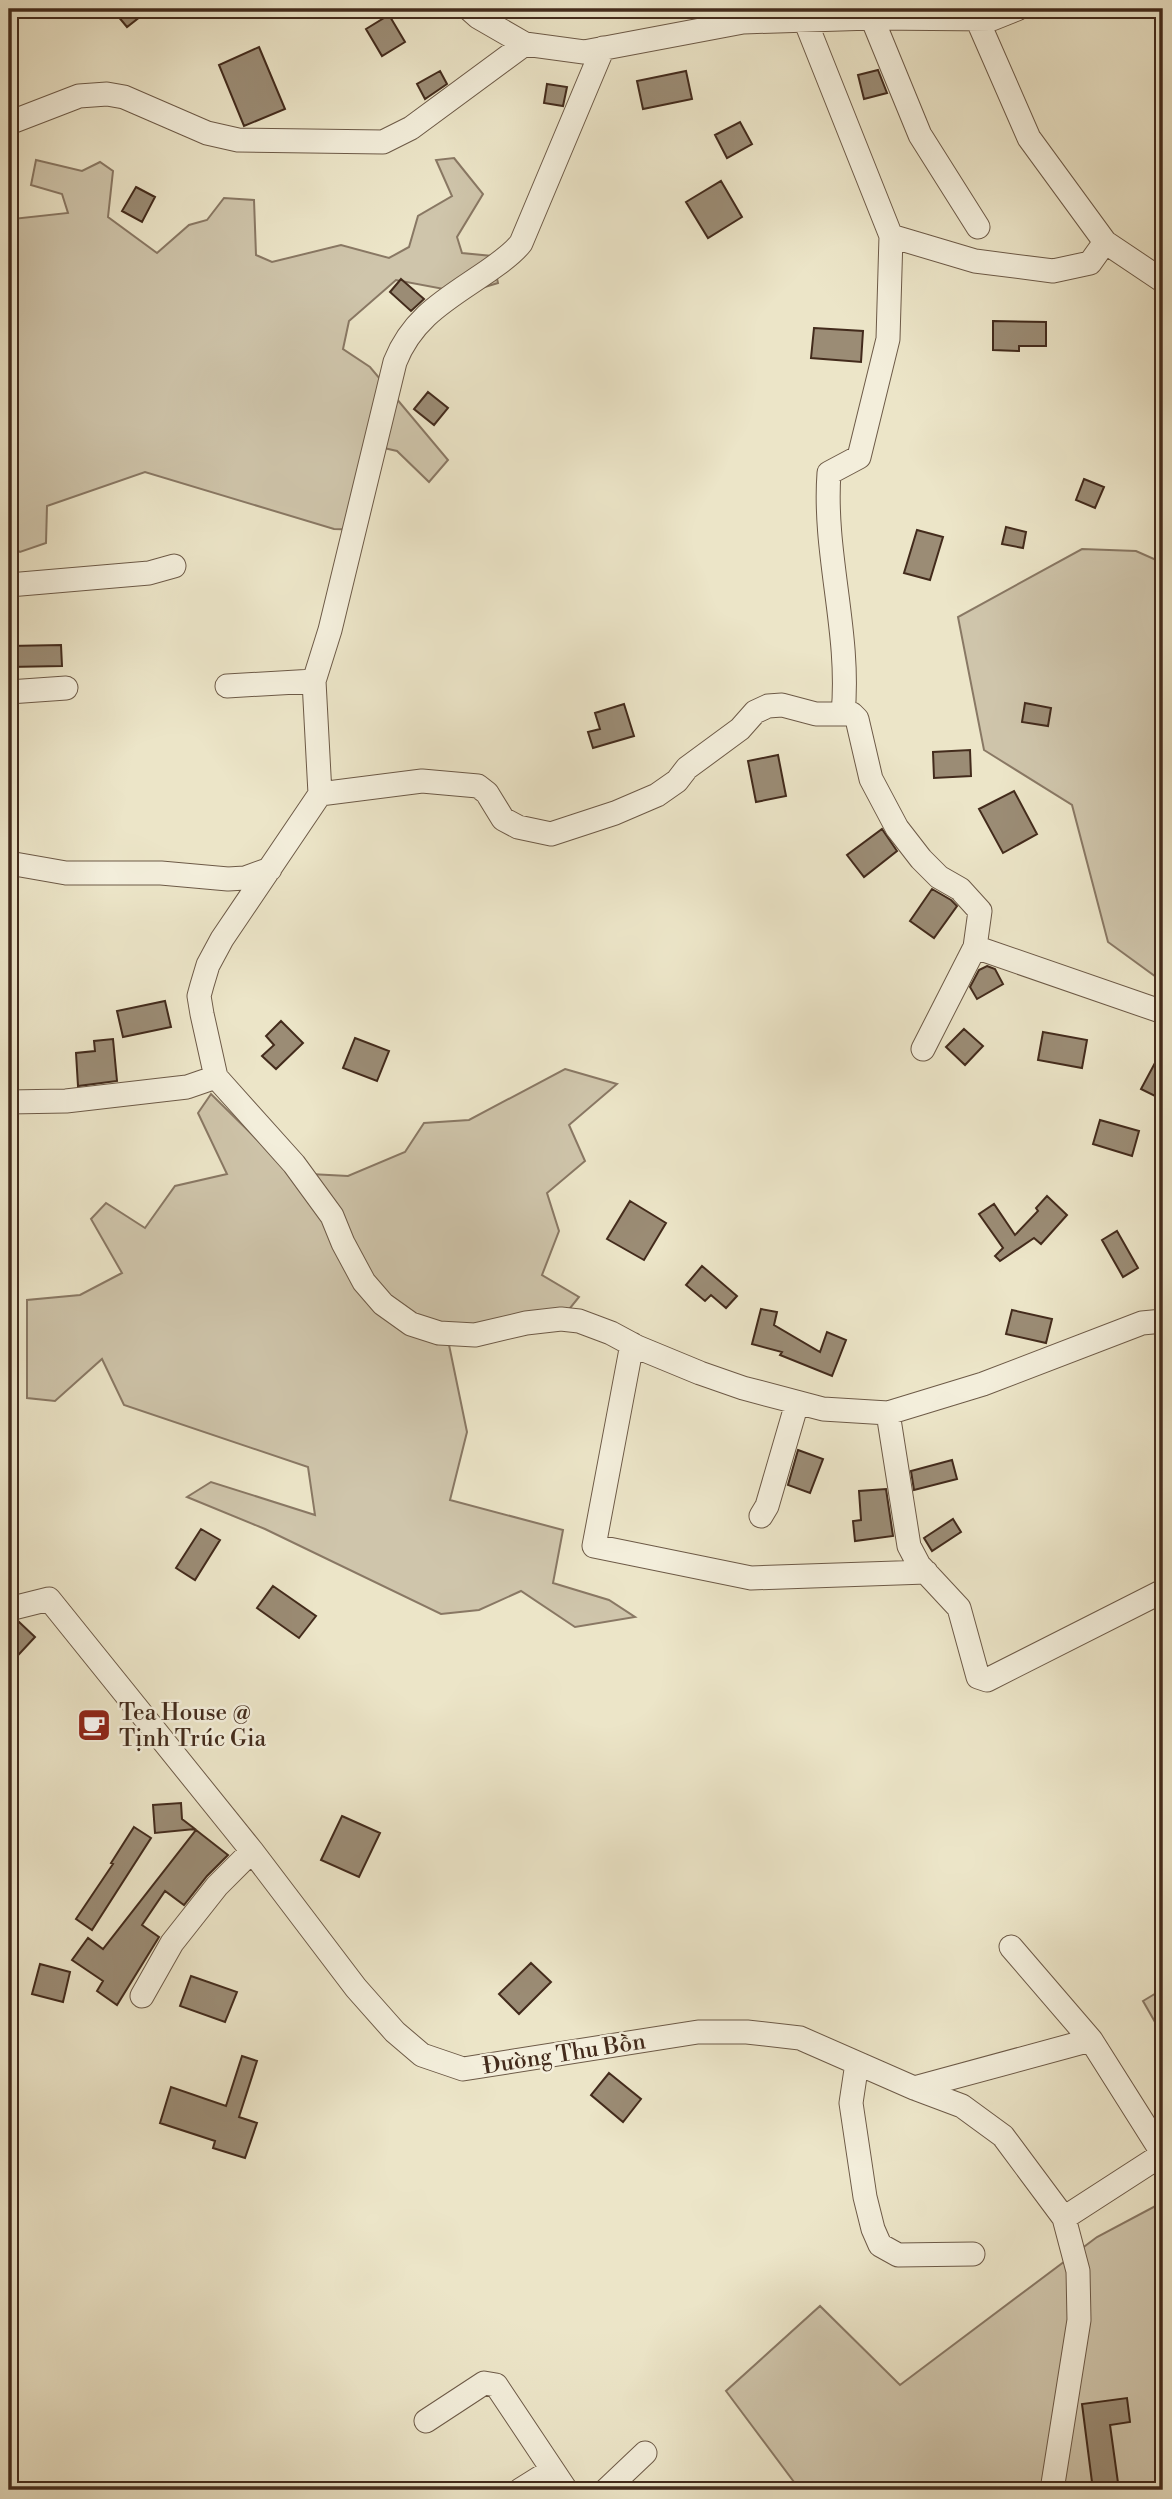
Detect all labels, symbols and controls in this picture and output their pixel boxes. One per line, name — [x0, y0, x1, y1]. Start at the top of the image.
place label: Tea House @ Tịnh Trúc Gia — [119, 1699, 267, 1753]
cafe icon: Tea House @ Tịnh Trúc Gia — [75, 1706, 113, 1744]
street label: Đường Thu Bồn — [481, 2027, 648, 2081]

